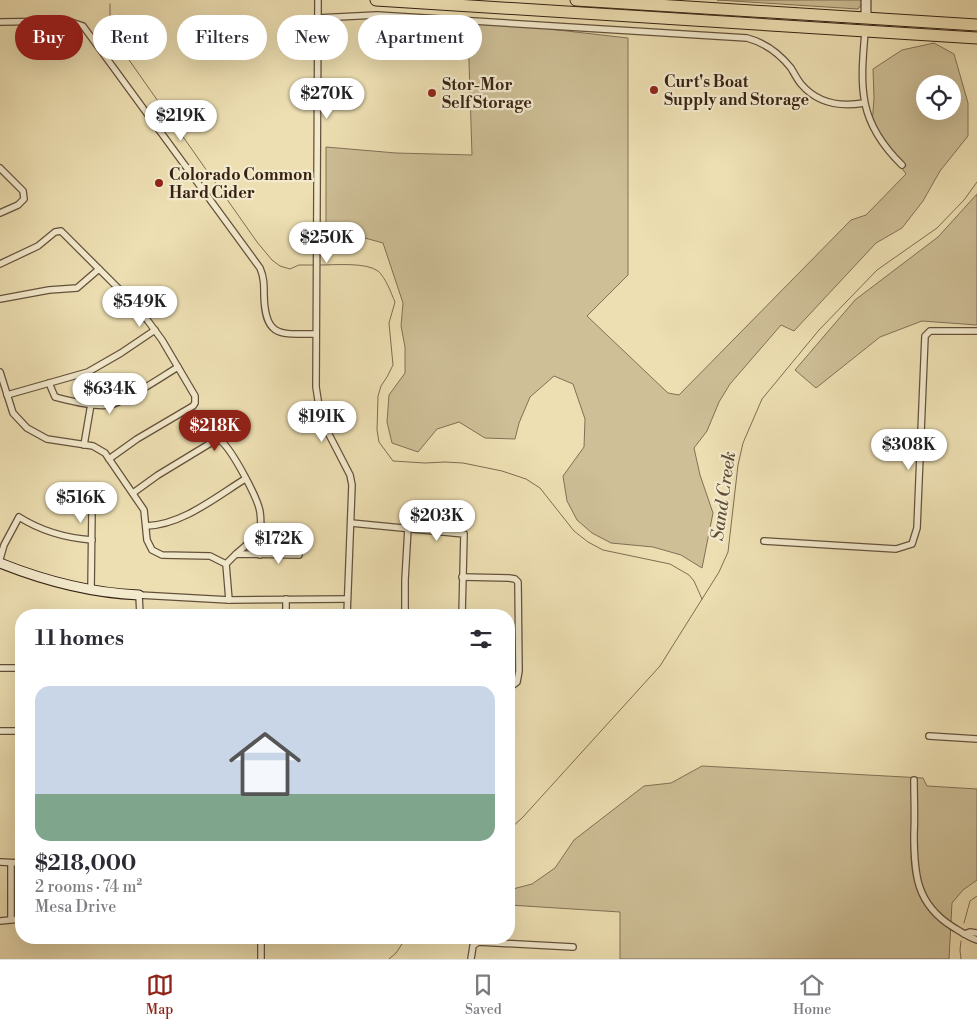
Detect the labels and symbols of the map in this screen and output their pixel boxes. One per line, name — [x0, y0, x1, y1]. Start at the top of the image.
place label: Curt's Boat Supply and Storage — [664, 72, 809, 110]
place label: Stor-Mor Self Storage — [442, 75, 532, 113]
pin: $270K — [292, 78, 362, 120]
marker: Curt's Boat Supply and Storage — [648, 84, 660, 96]
marker: Stor-Mor Self Storage — [426, 87, 438, 99]
pin: $219K — [146, 100, 216, 142]
place label: Colorado Common Hard Cider — [169, 165, 313, 203]
marker: Colorado Common Hard Cider — [153, 177, 165, 189]
pin: $250K — [292, 222, 362, 264]
pin: $549K — [105, 286, 175, 328]
pin: $634K — [75, 372, 145, 415]
pin: $191K — [287, 400, 357, 443]
pin: $218K — [180, 410, 250, 452]
pin: $308K — [874, 428, 944, 471]
water label: Sand Creek — [706, 450, 741, 542]
pin: $516K — [46, 482, 116, 524]
pin: $203K — [402, 500, 472, 542]
pin: $172K — [244, 522, 314, 565]

